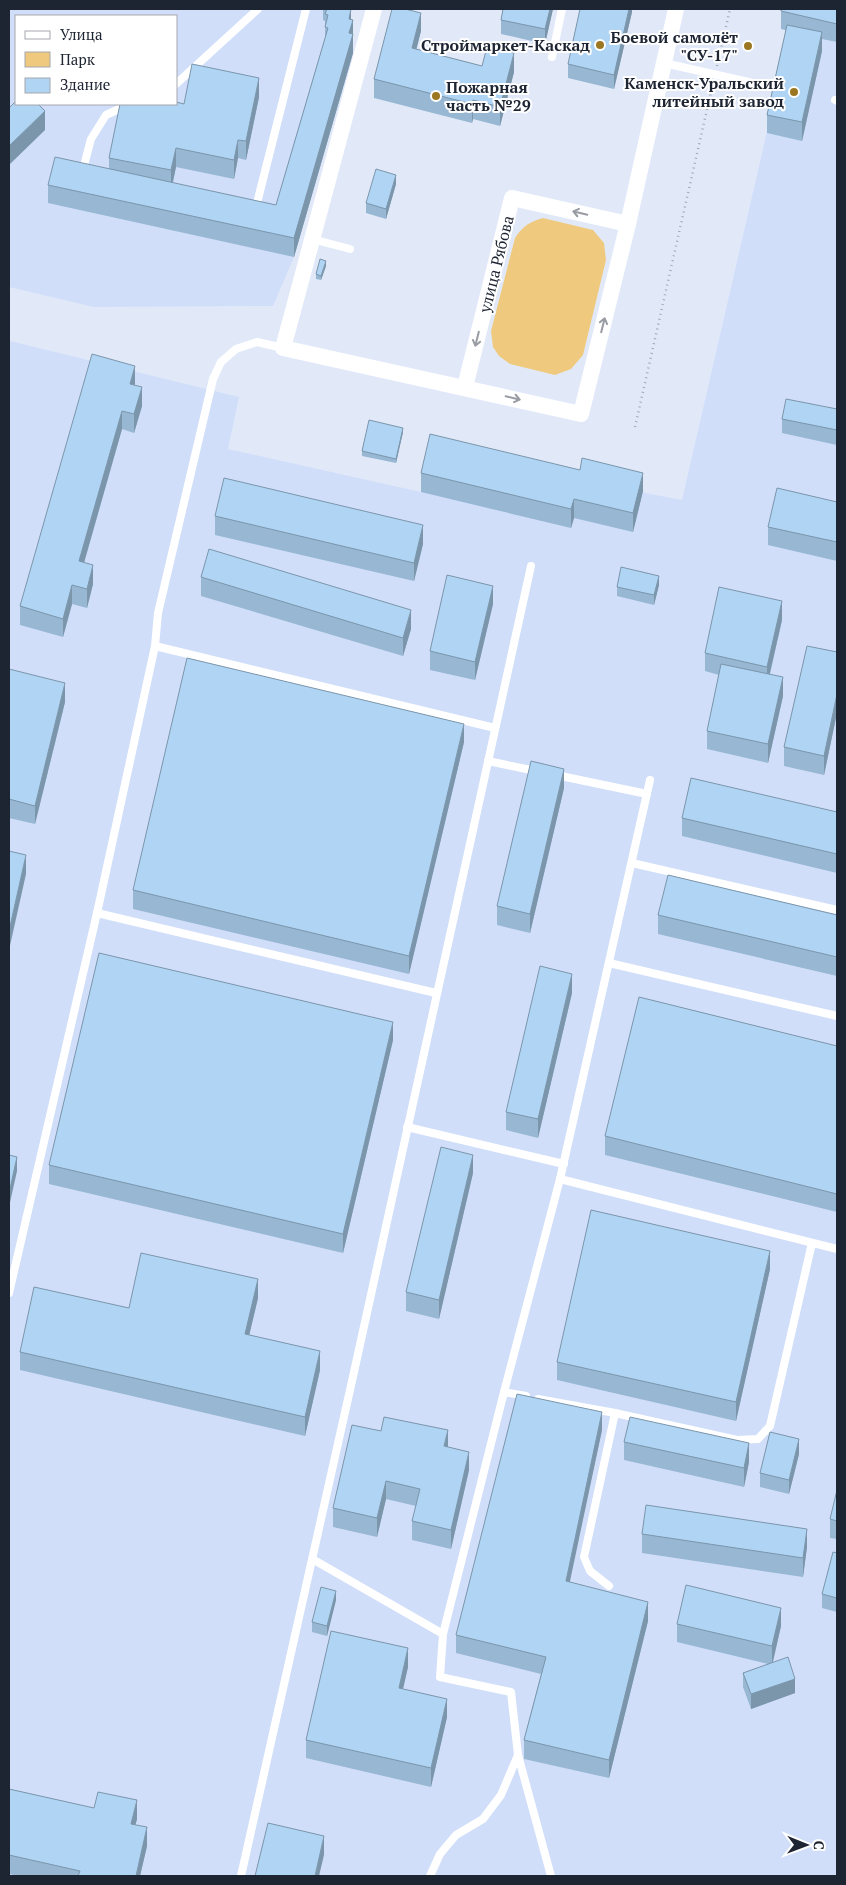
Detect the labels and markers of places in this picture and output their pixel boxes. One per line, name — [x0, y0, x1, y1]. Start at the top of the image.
place label: Боевой самолёт "СУ-17" — [611, 26, 738, 66]
place label: Строймаркет-Каскад — [421, 34, 590, 56]
marker: Строймаркет-Каскад — [594, 39, 606, 51]
marker: Боевой самолёт "СУ-17" — [742, 40, 754, 52]
place label: Каменск-Уральский литейный завод — [624, 72, 784, 112]
place label: Пожарная часть №29 — [446, 76, 531, 116]
marker: Каменск-Уральский литейный завод — [788, 86, 800, 98]
marker: Пожарная часть №29 — [430, 90, 442, 102]

